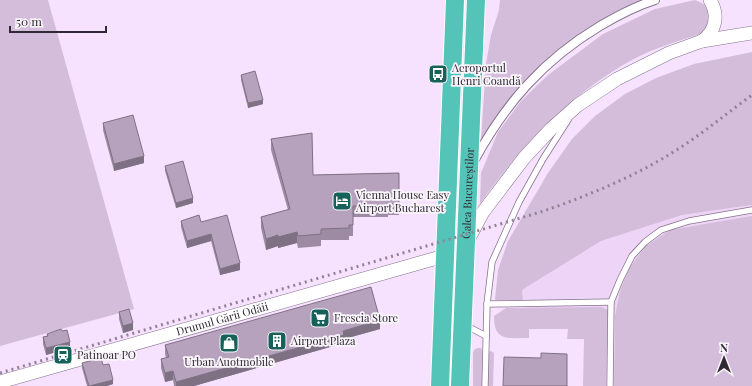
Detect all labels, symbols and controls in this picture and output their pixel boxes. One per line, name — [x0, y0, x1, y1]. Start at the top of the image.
scale bar — [10, 8, 106, 34]
text: 50 m — [16, 13, 42, 29]
place label: Aeroportul Henri Coandă — [451, 60, 521, 88]
bus stop icon: Aeroportul Henri Coandă — [427, 63, 449, 85]
street label: Calea Bucureștilor — [458, 147, 477, 239]
place label: Vienna House Easy Airport Bucharest — [355, 187, 449, 215]
hotel icon: Vienna House Easy Airport Bucharest — [331, 190, 353, 212]
street label: Drumul Gării Odăii — [174, 298, 270, 339]
supermarket icon: Frescia Store — [309, 307, 331, 329]
place label: Frescia Store — [334, 310, 399, 325]
building icon: Airport Plaza — [266, 330, 288, 352]
shop icon: Urban Auotmobile — [218, 332, 240, 354]
place label: Airport Plaza — [290, 333, 356, 348]
north arrow — [704, 338, 744, 378]
text: N — [720, 340, 728, 355]
station icon: Patinoar PO — [52, 344, 74, 366]
place label: Patinoar PO — [77, 347, 136, 362]
place label: Urban Auotmobile — [184, 354, 274, 369]

